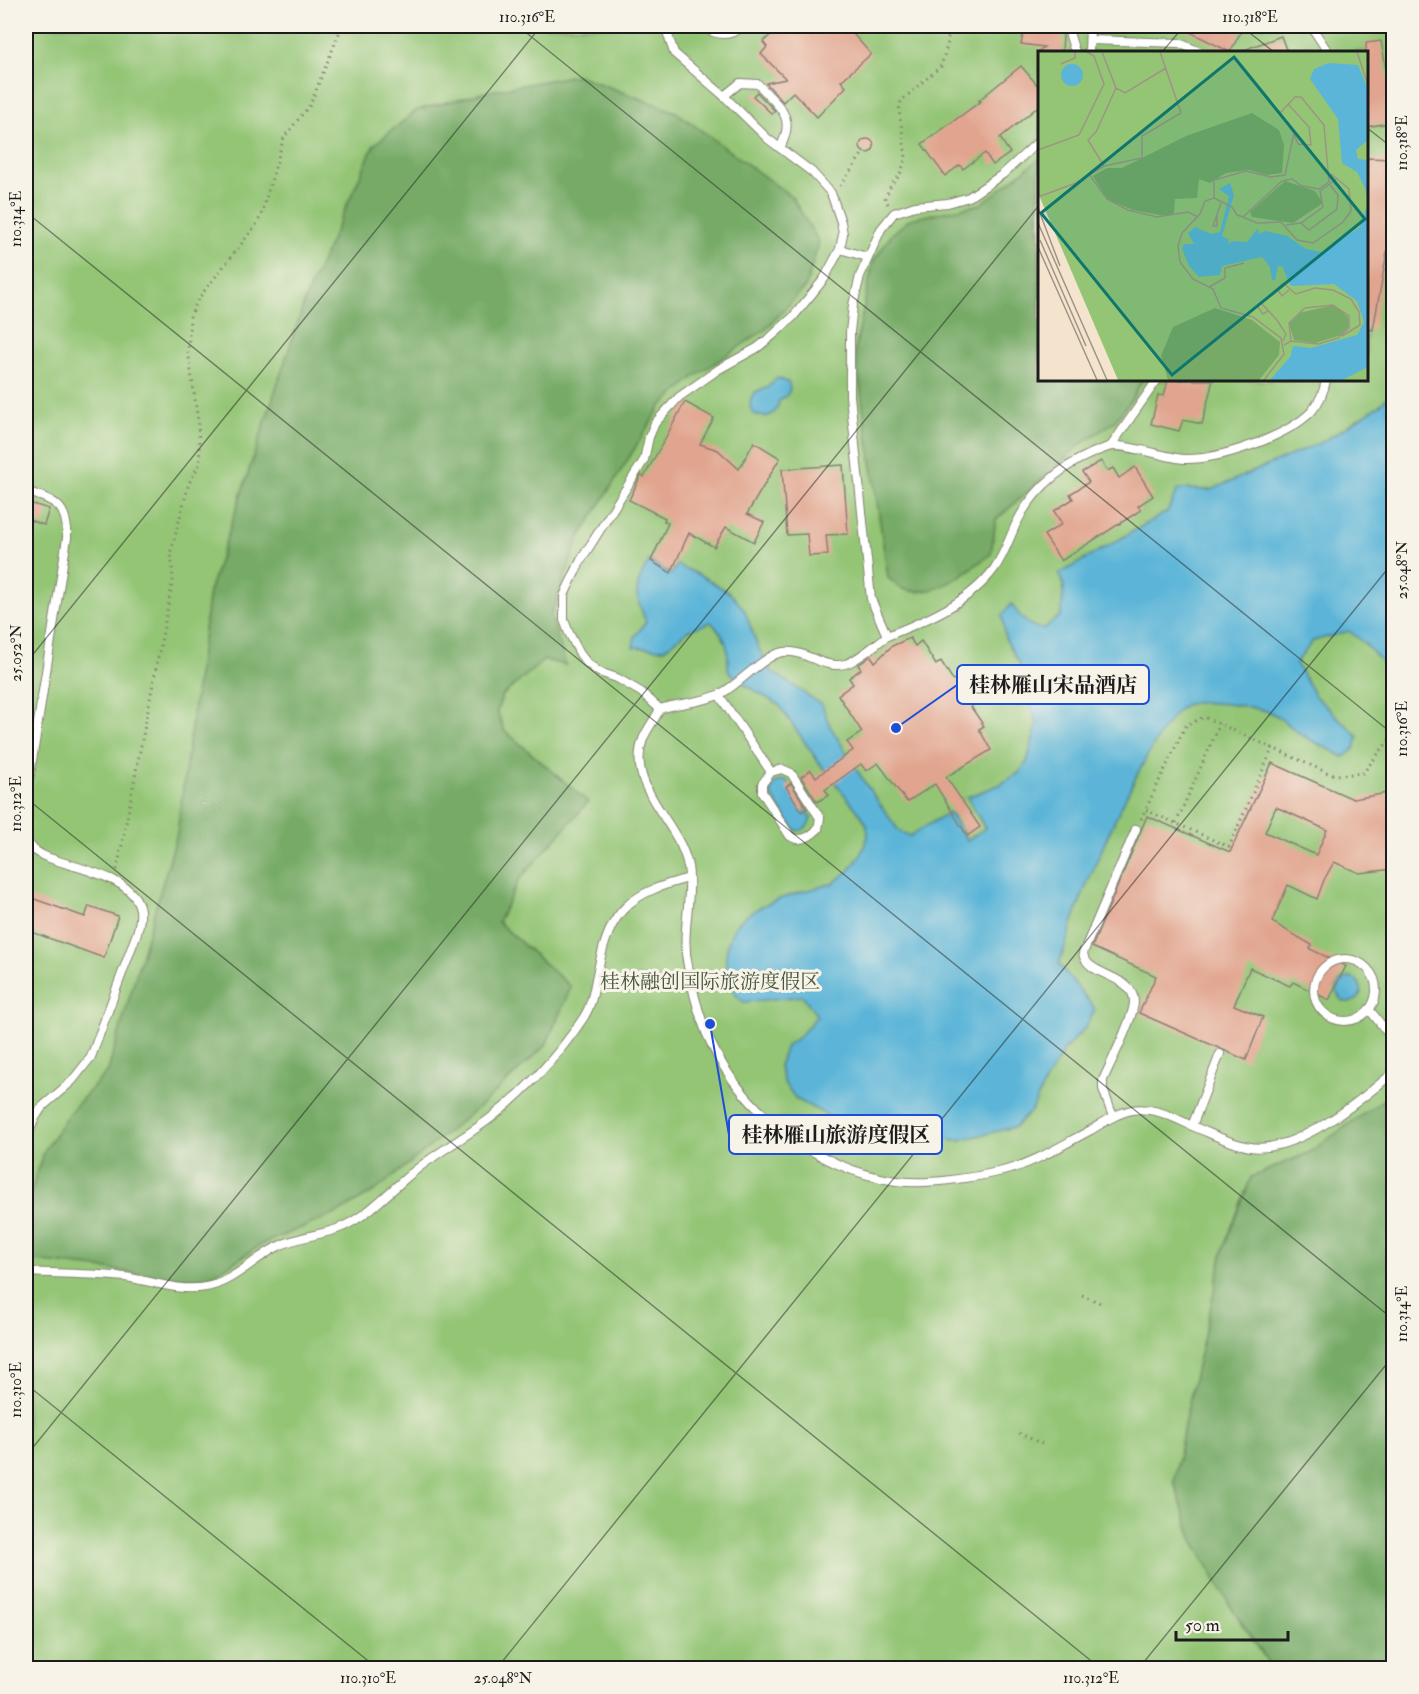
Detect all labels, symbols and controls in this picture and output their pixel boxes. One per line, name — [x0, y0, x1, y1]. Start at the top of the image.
text: 110.316°E — [499, 8, 555, 27]
text: 110.318°E — [1222, 8, 1278, 27]
inset map — [1038, 51, 1368, 381]
text: 110.318°E — [1393, 115, 1412, 171]
text: 110.314°E — [7, 191, 26, 247]
text: 25.048°N — [1393, 540, 1412, 599]
text: 25.052°N — [7, 624, 26, 682]
callout: 桂林雁山宋品酒店 — [957, 665, 1149, 704]
text: 桂林雁山宋品酒店 — [969, 672, 1137, 699]
text: 110.316°E — [1393, 701, 1412, 757]
text: 110.312°E — [7, 776, 26, 832]
park label: 桂林融创国际旅游度假区 — [600, 969, 820, 994]
callout: 桂林雁山旅游度假区 — [729, 1115, 942, 1154]
text: 桂林雁山旅游度假区 — [742, 1122, 931, 1149]
text: 110.314°E — [1393, 1286, 1412, 1342]
text: 110.310°E — [7, 1362, 26, 1418]
scale bar — [1176, 1604, 1288, 1642]
text: 50 m — [1185, 1614, 1220, 1637]
text: 110.310°E — [340, 1669, 396, 1688]
text: 25.048°N — [474, 1669, 533, 1688]
text: 110.312°E — [1063, 1669, 1119, 1688]

